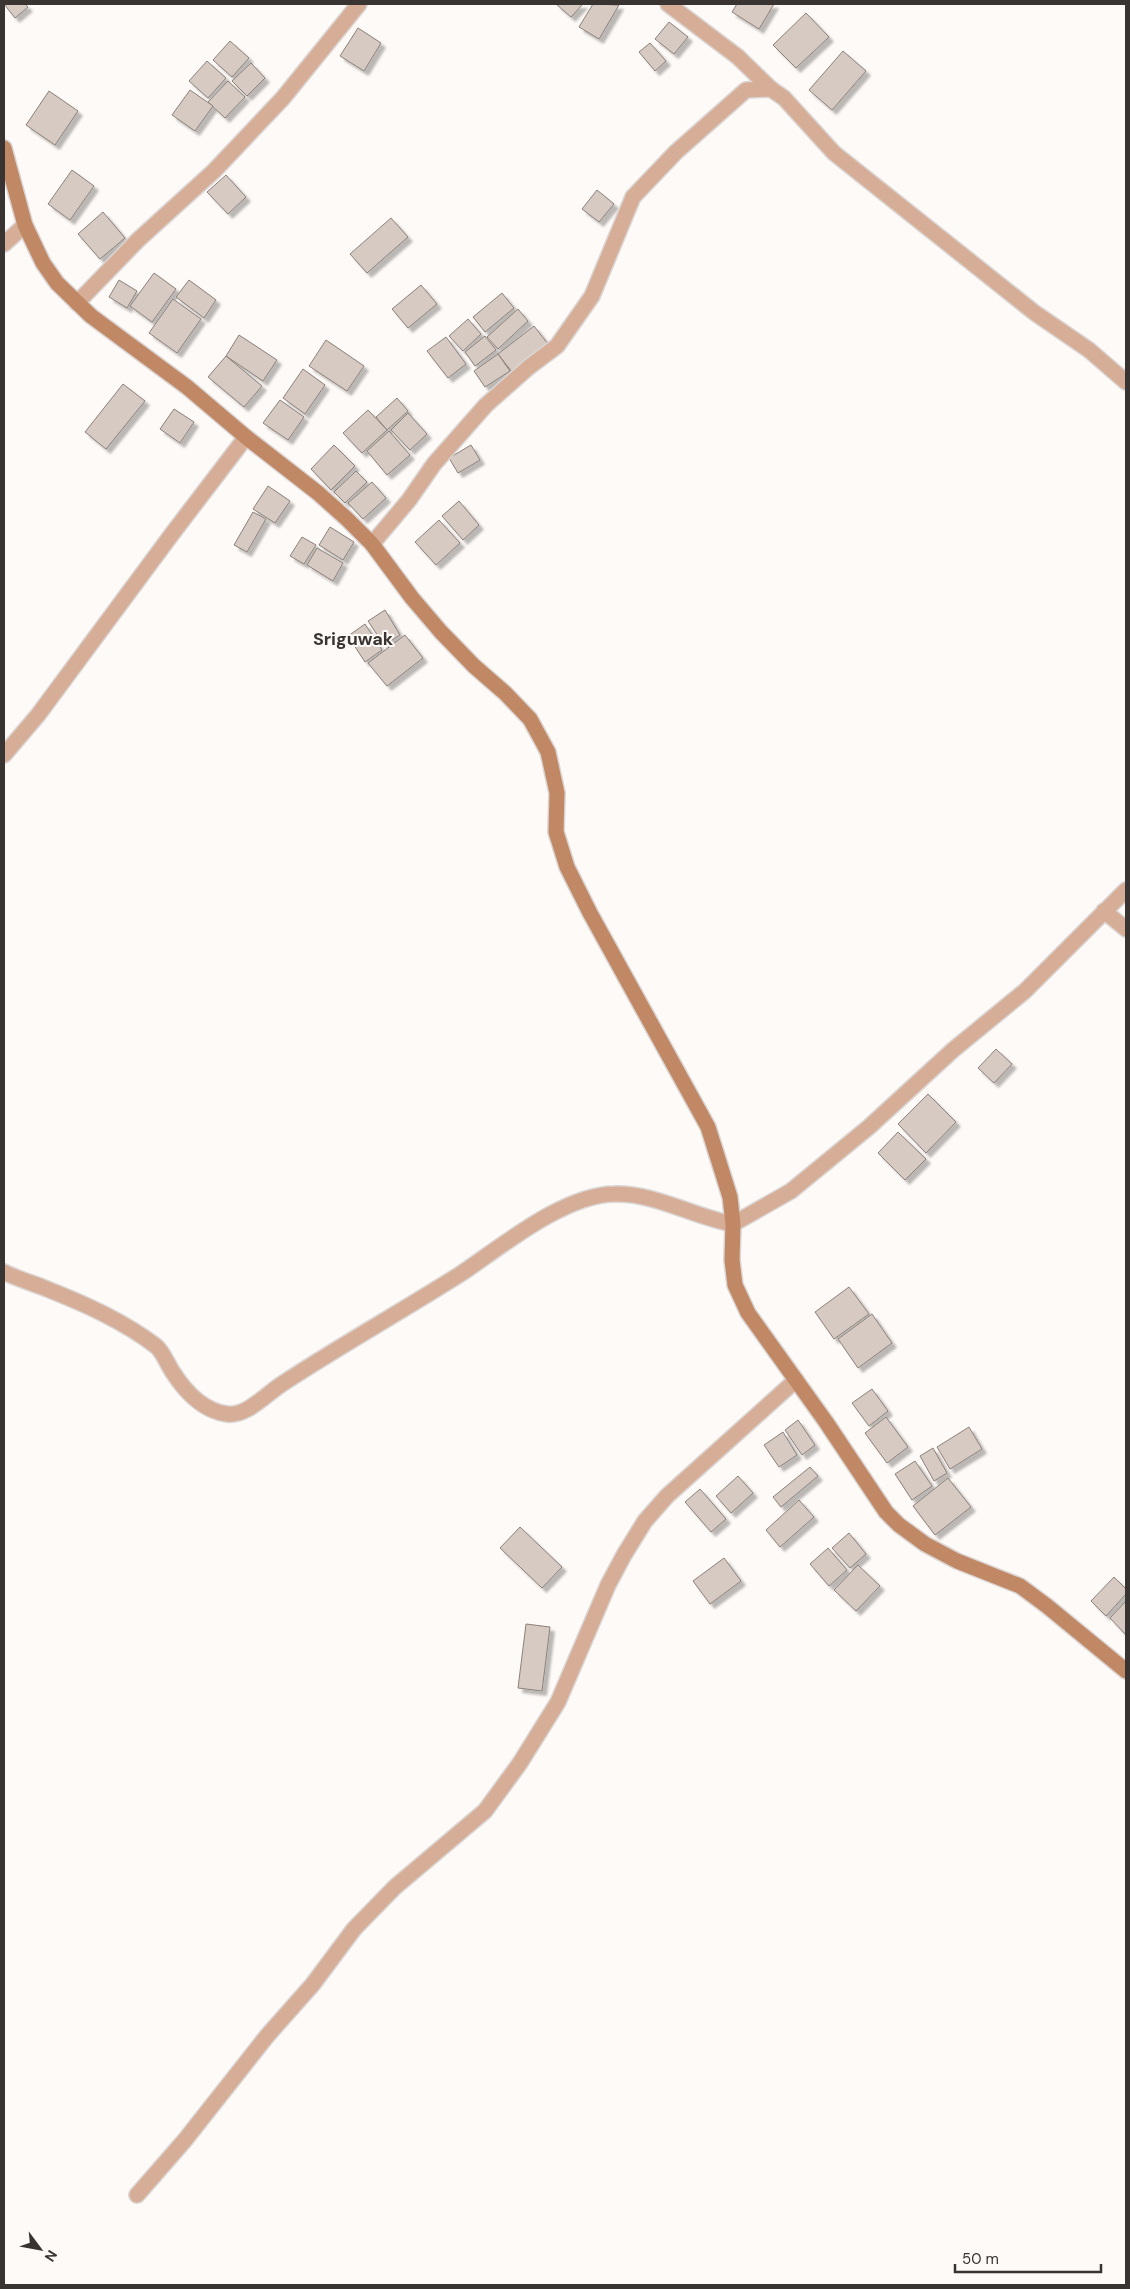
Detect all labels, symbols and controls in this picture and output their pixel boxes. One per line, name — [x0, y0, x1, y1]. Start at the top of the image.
district label: Sriguwak — [313, 627, 394, 651]
north arrow — [15, 2224, 65, 2274]
scale bar — [955, 2242, 1101, 2274]
text: N — [41, 2247, 61, 2265]
text: 50 m — [962, 2249, 999, 2269]

